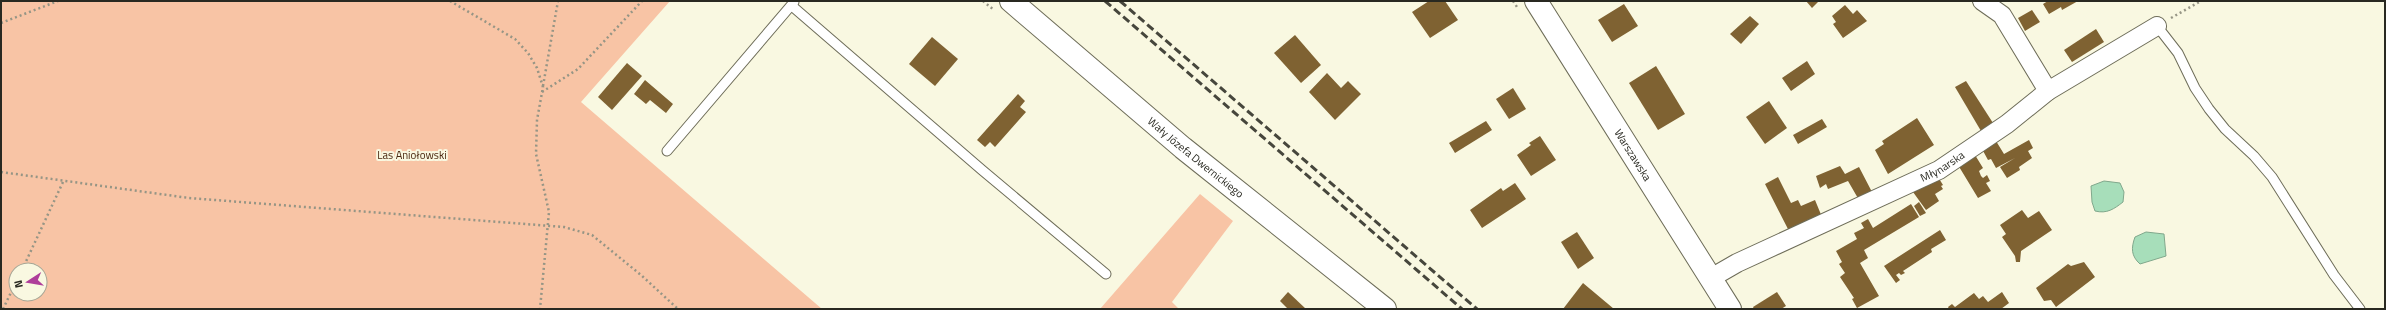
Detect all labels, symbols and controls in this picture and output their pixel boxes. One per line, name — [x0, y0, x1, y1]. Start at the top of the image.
street label: Wały Józefa Dwernickiego — [1144, 113, 1247, 202]
street label: Warszawska — [1611, 126, 1656, 185]
park label: Las Aniołowski — [377, 147, 447, 163]
street label: Młynarska — [1918, 147, 1968, 186]
north arrow — [8, 262, 48, 302]
text: N — [10, 279, 27, 289]

